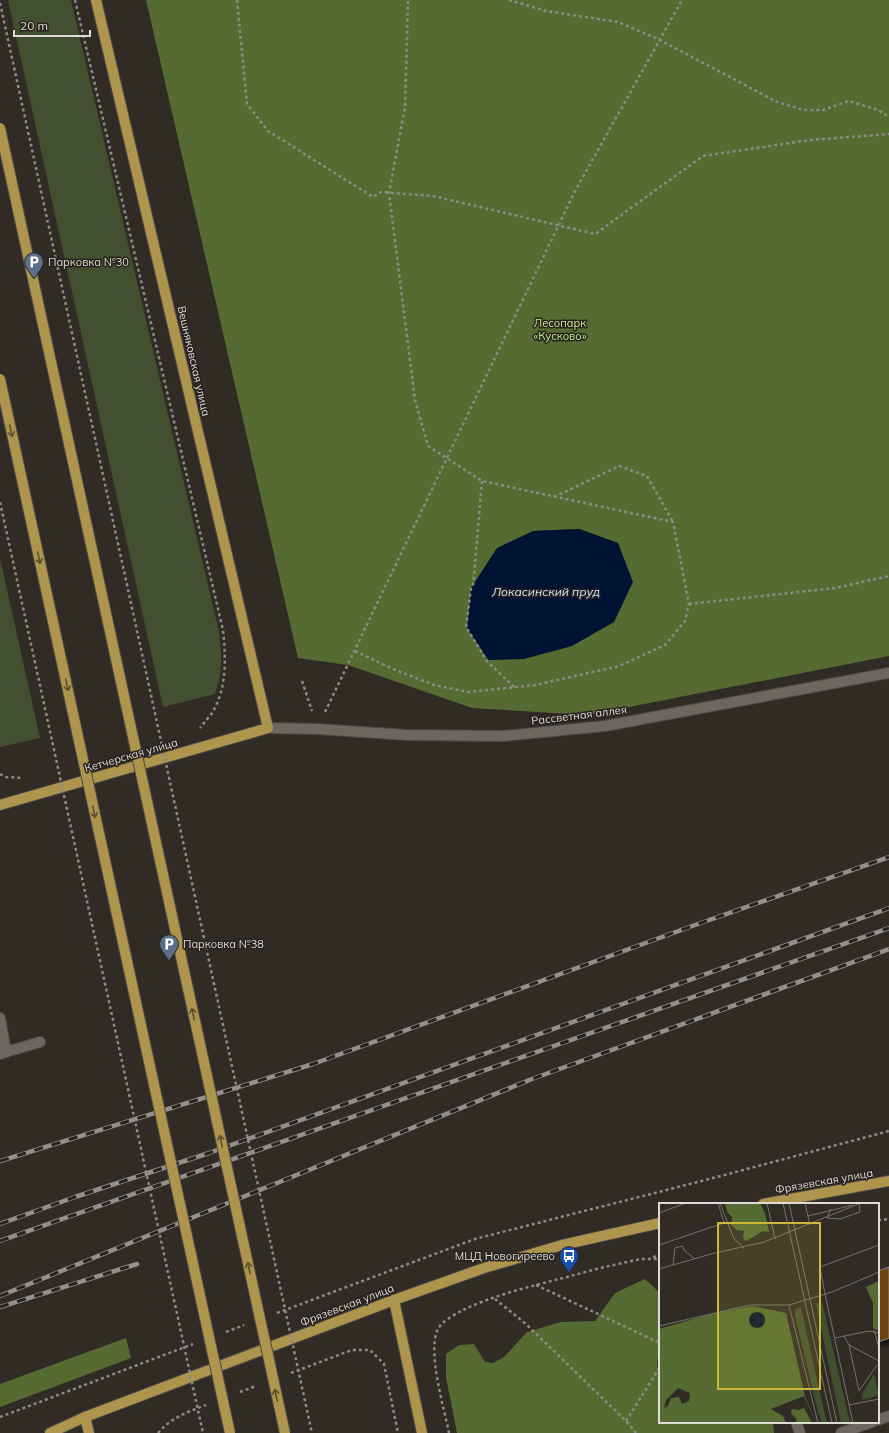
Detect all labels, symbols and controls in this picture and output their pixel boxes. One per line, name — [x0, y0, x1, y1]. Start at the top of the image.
scale bar — [14, 12, 90, 38]
text: 20 m — [20, 18, 48, 33]
parking icon: Парковка №30 — [23, 251, 45, 279]
place label: Парковка №30 — [48, 255, 129, 269]
street label: Вешняковская улица — [174, 304, 214, 418]
park label: Лесопарк «Кусково» — [533, 316, 587, 343]
one-way arrow — [8, 424, 16, 437]
one-way arrow — [35, 551, 43, 564]
water label: Локасинский пруд — [491, 584, 600, 599]
one-way arrow — [63, 678, 71, 691]
street label: Рассветная аллея — [530, 702, 628, 728]
street label: Кетчерская улица — [83, 735, 179, 775]
one-way arrow — [91, 805, 99, 818]
parking icon: Парковка №38 — [158, 933, 180, 961]
place label: Парковка №38 — [183, 937, 264, 951]
one-way arrow — [189, 1008, 197, 1021]
one-way arrow — [217, 1135, 225, 1148]
street label: Фрязевская улица — [774, 1165, 874, 1197]
inset map — [659, 1203, 879, 1423]
bus stop icon: МЦД Новогиреево — [558, 1245, 580, 1273]
place label: МЦД Новогиреево — [455, 1249, 555, 1263]
one-way arrow — [244, 1262, 252, 1275]
street label: Фрязевская улица — [298, 1281, 396, 1329]
one-way arrow — [272, 1389, 280, 1402]

